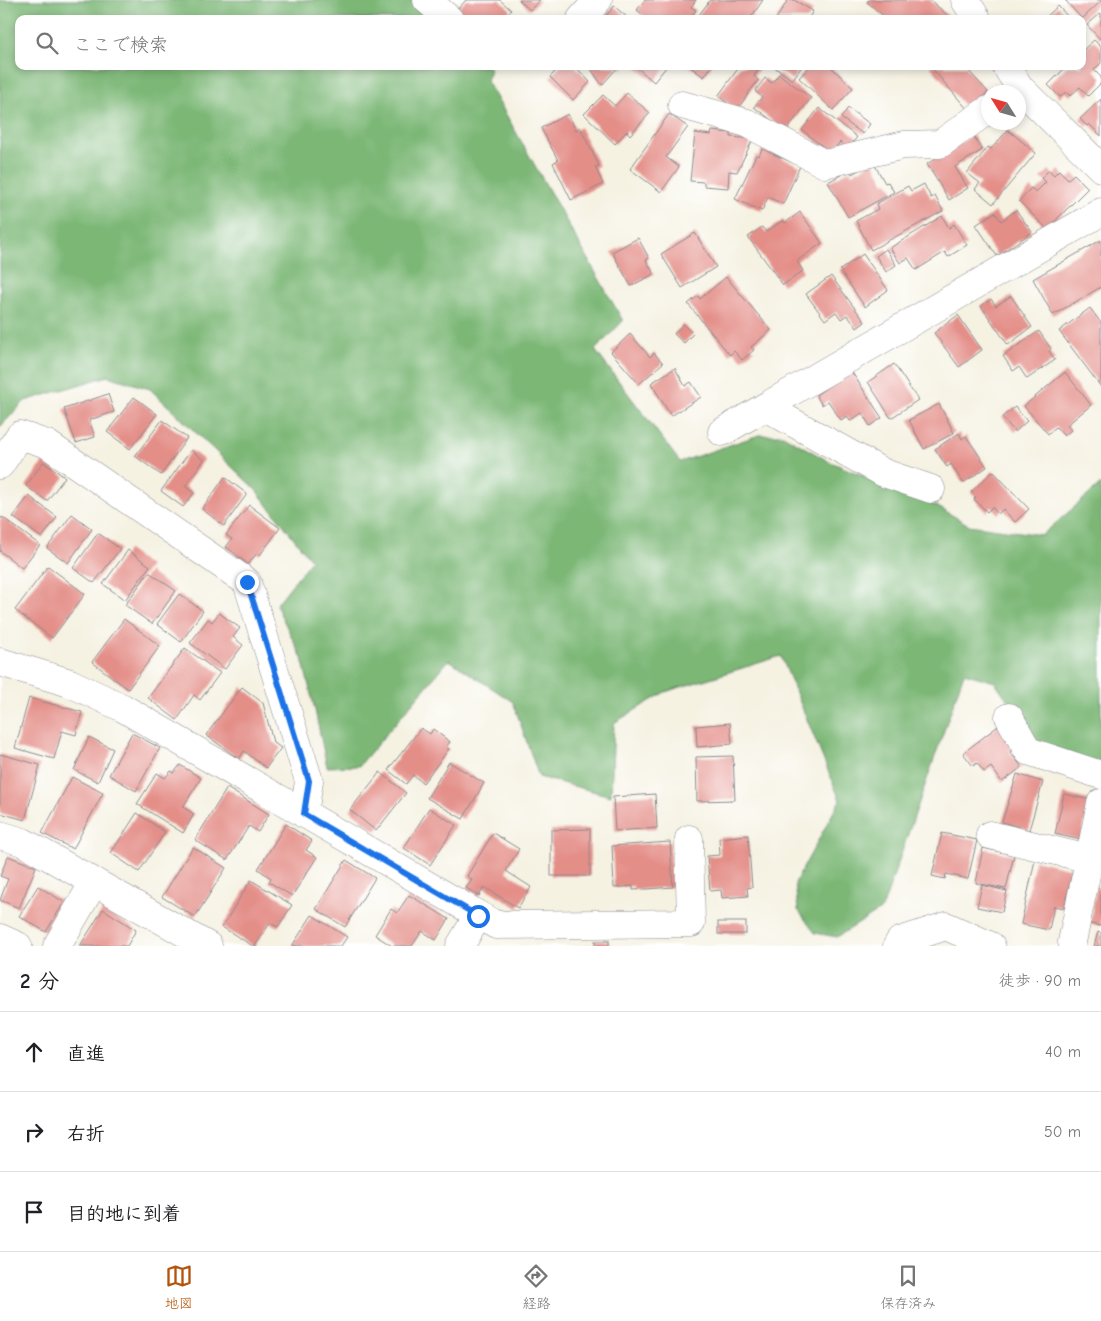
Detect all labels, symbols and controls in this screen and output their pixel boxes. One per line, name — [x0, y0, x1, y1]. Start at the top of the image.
search box — [15, 15, 1086, 70]
icon: search — [33, 29, 61, 57]
text: ここで検索 — [73, 34, 168, 56]
north arrow — [981, 85, 1026, 130]
route end — [236, 571, 259, 594]
route start — [467, 905, 490, 928]
text: 2 分 — [20, 969, 59, 993]
text: 徒歩 · 90 m — [999, 972, 1081, 990]
icon: ahead — [20, 1038, 48, 1066]
text: 直進 — [67, 1043, 105, 1065]
text: 40 m — [1045, 1043, 1081, 1061]
icon: right — [20, 1118, 48, 1146]
text: 右折 — [67, 1123, 105, 1145]
text: 50 m — [1044, 1123, 1081, 1141]
icon: arrive — [20, 1198, 48, 1226]
text: 目的地に到着 — [67, 1203, 181, 1225]
tab: 地図 — [165, 1262, 193, 1312]
tab: 経路 — [522, 1262, 550, 1312]
tab: 保存済み — [880, 1262, 936, 1312]

